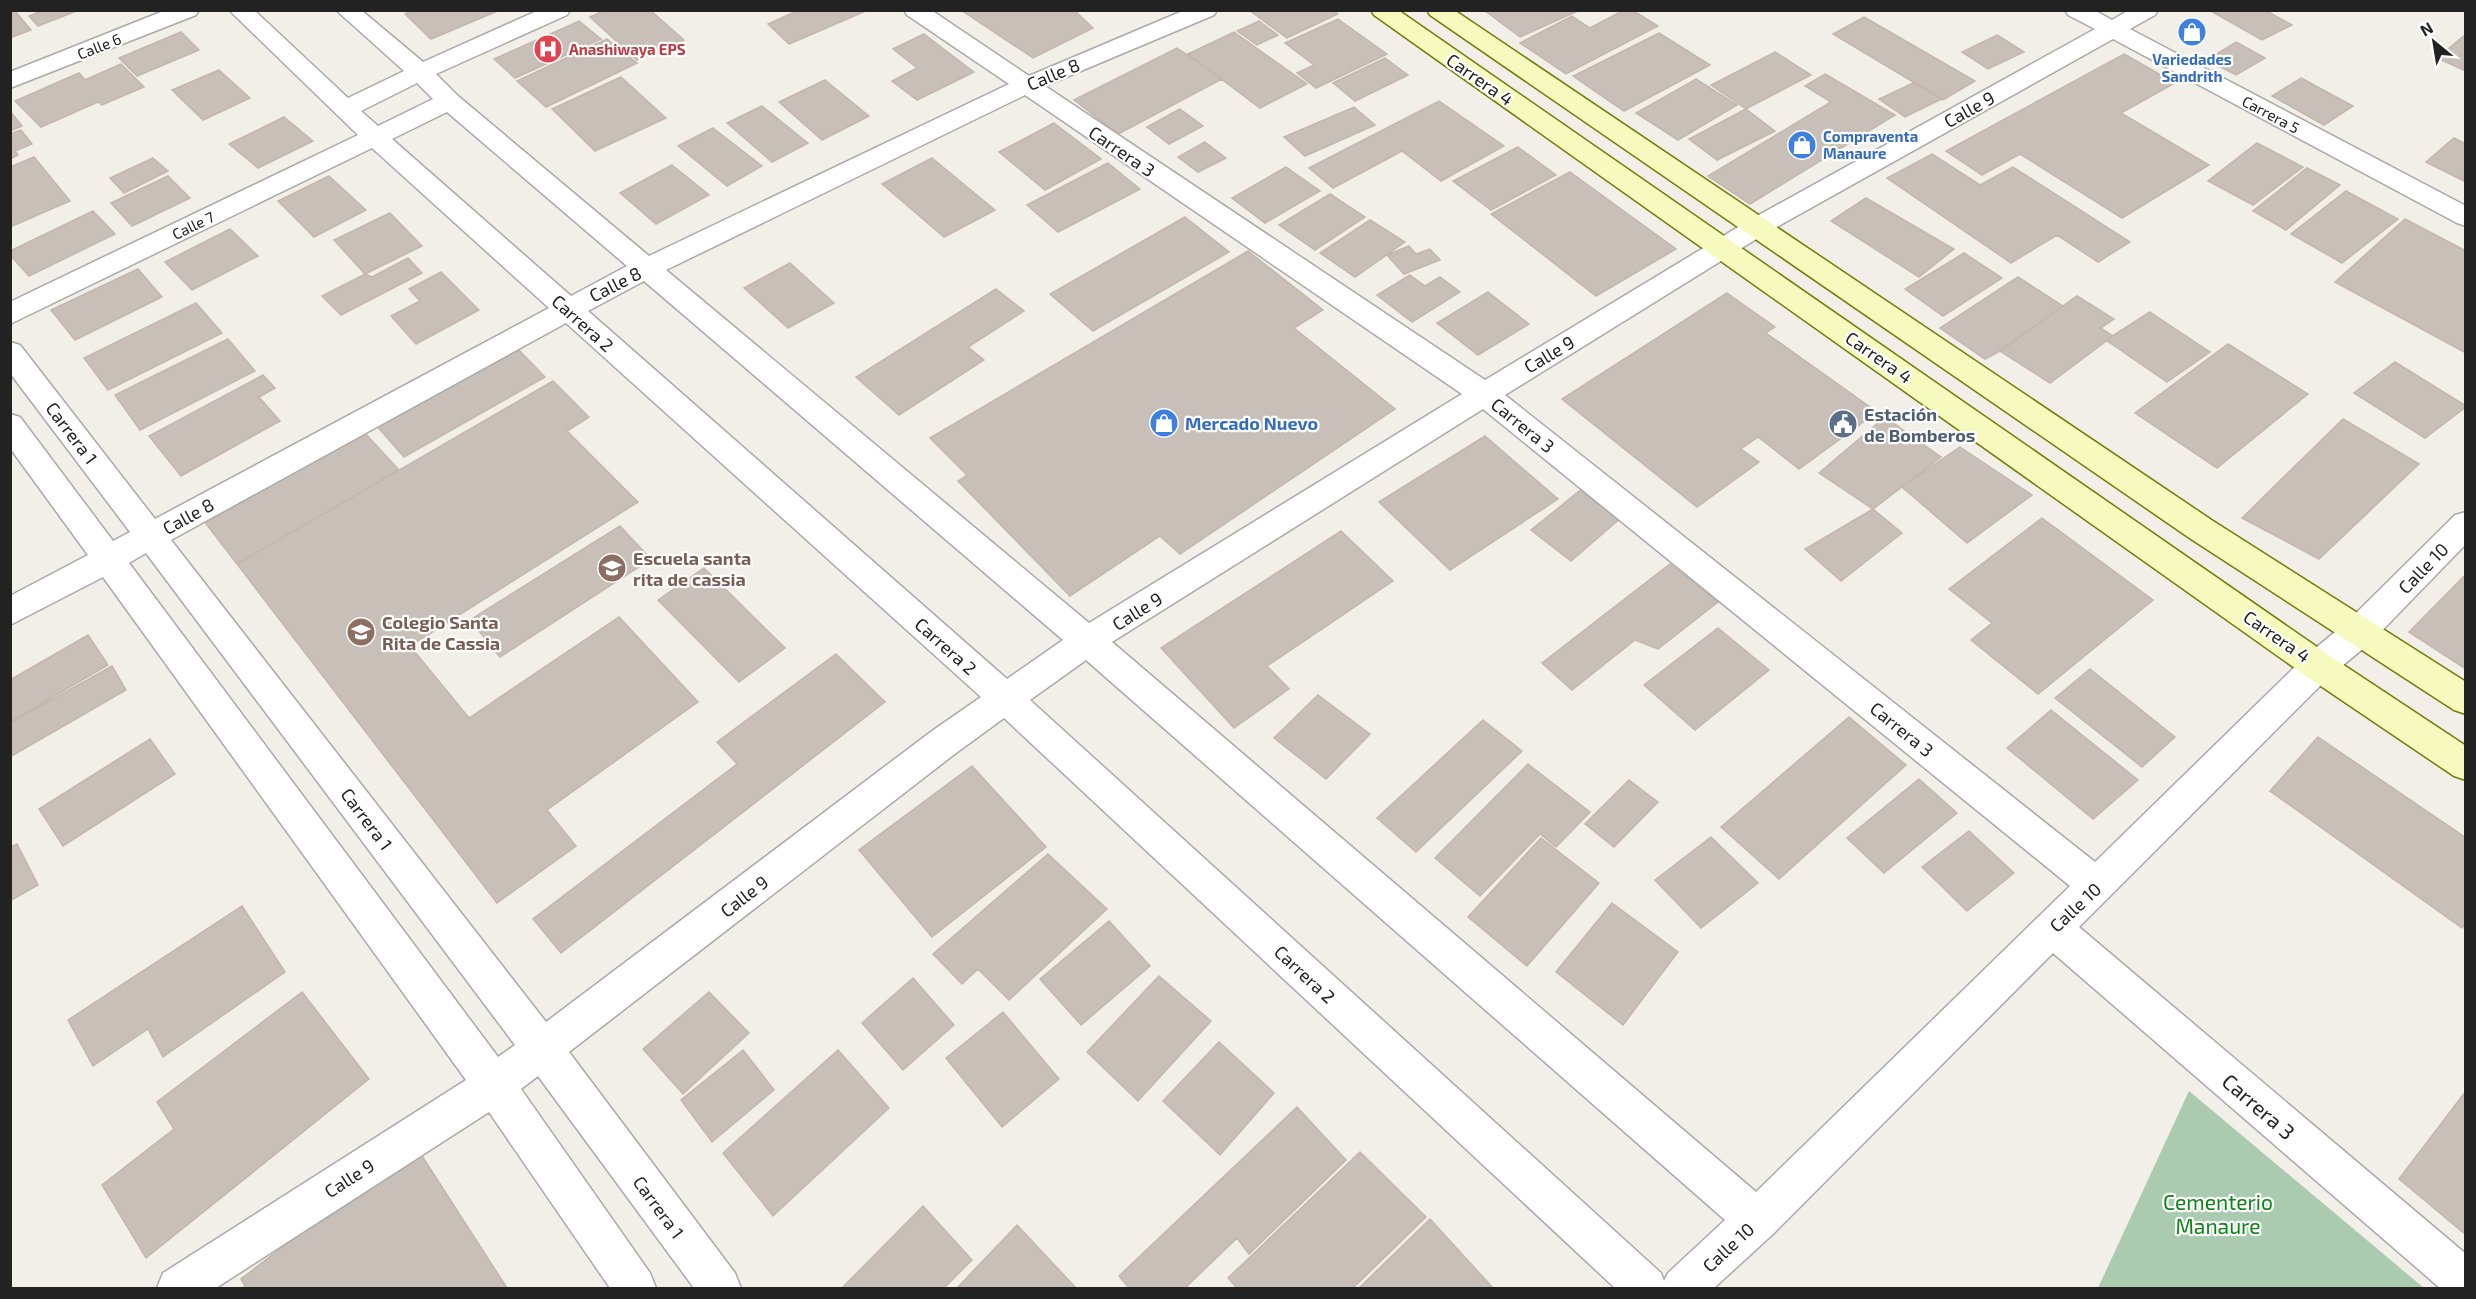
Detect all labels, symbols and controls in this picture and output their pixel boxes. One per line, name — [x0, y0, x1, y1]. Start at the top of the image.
north arrow — [2404, 12, 2464, 72]
shop icon: Variedades Sandrith — [2176, 16, 2208, 48]
text: N — [2416, 17, 2436, 40]
street label: Calle 6 — [74, 29, 124, 63]
hospital icon: Anashiwaya EPS — [532, 33, 564, 65]
place label: Anashiwaya EPS — [569, 40, 686, 59]
street label: Carrera 4 — [1442, 48, 1518, 110]
place label: Variedades Sandrith — [2152, 50, 2232, 85]
street label: Calle 8 — [1023, 53, 1083, 95]
street label: Calle 9 — [1940, 86, 1998, 132]
street label: Carrera 5 — [2239, 91, 2303, 137]
street label: Carrera 3 — [1085, 121, 1159, 181]
place label: Compraventa Manaure — [1823, 127, 1918, 162]
shop icon: Compraventa Manaure — [1786, 129, 1818, 161]
street label: Calle 7 — [169, 207, 217, 243]
street label: Calle 8 — [585, 262, 645, 306]
street label: Carrera 2 — [548, 290, 618, 356]
street label: Carrera 4 — [1841, 326, 1917, 388]
street label: Calle 9 — [1520, 330, 1578, 378]
street label: Carrera 3 — [1487, 393, 1559, 457]
street label: Carrera 1 — [41, 398, 103, 468]
place label: Estación de Bomberos — [1864, 403, 1975, 446]
shop icon: Mercado Nuevo — [1148, 407, 1180, 439]
public building icon: Estación de Bomberos — [1827, 408, 1859, 440]
place label: Mercado Nuevo — [1185, 412, 1318, 434]
street label: Calle 8 — [158, 493, 218, 539]
street label: Calle 10 — [2393, 538, 2453, 598]
place label: Escuela santa rita de cassia — [633, 547, 751, 590]
school or university icon: Escuela santa rita de cassia — [596, 552, 628, 584]
street label: Calle 9 — [1108, 587, 1166, 635]
street label: Carrera 4 — [2239, 605, 2315, 667]
place label: Colegio Santa Rita de Cassia — [382, 611, 500, 654]
street label: Carrera 2 — [911, 613, 981, 679]
school or university icon: Colegio Santa Rita de Cassia — [345, 616, 377, 648]
street label: Carrera 3 — [1866, 697, 1938, 761]
street label: Carrera 1 — [336, 784, 398, 854]
street label: Calle 9 — [716, 870, 772, 922]
street label: Calle 10 — [2045, 878, 2105, 936]
street label: Carrera 2 — [1270, 940, 1340, 1008]
street label: Carrera 3 — [2218, 1068, 2300, 1144]
street label: Calle 9 — [320, 1154, 378, 1202]
street label: Carrera 1 — [629, 1171, 689, 1243]
park label: Cementerio Manaure — [2163, 1189, 2273, 1238]
street label: Calle 10 — [1698, 1218, 1758, 1276]

